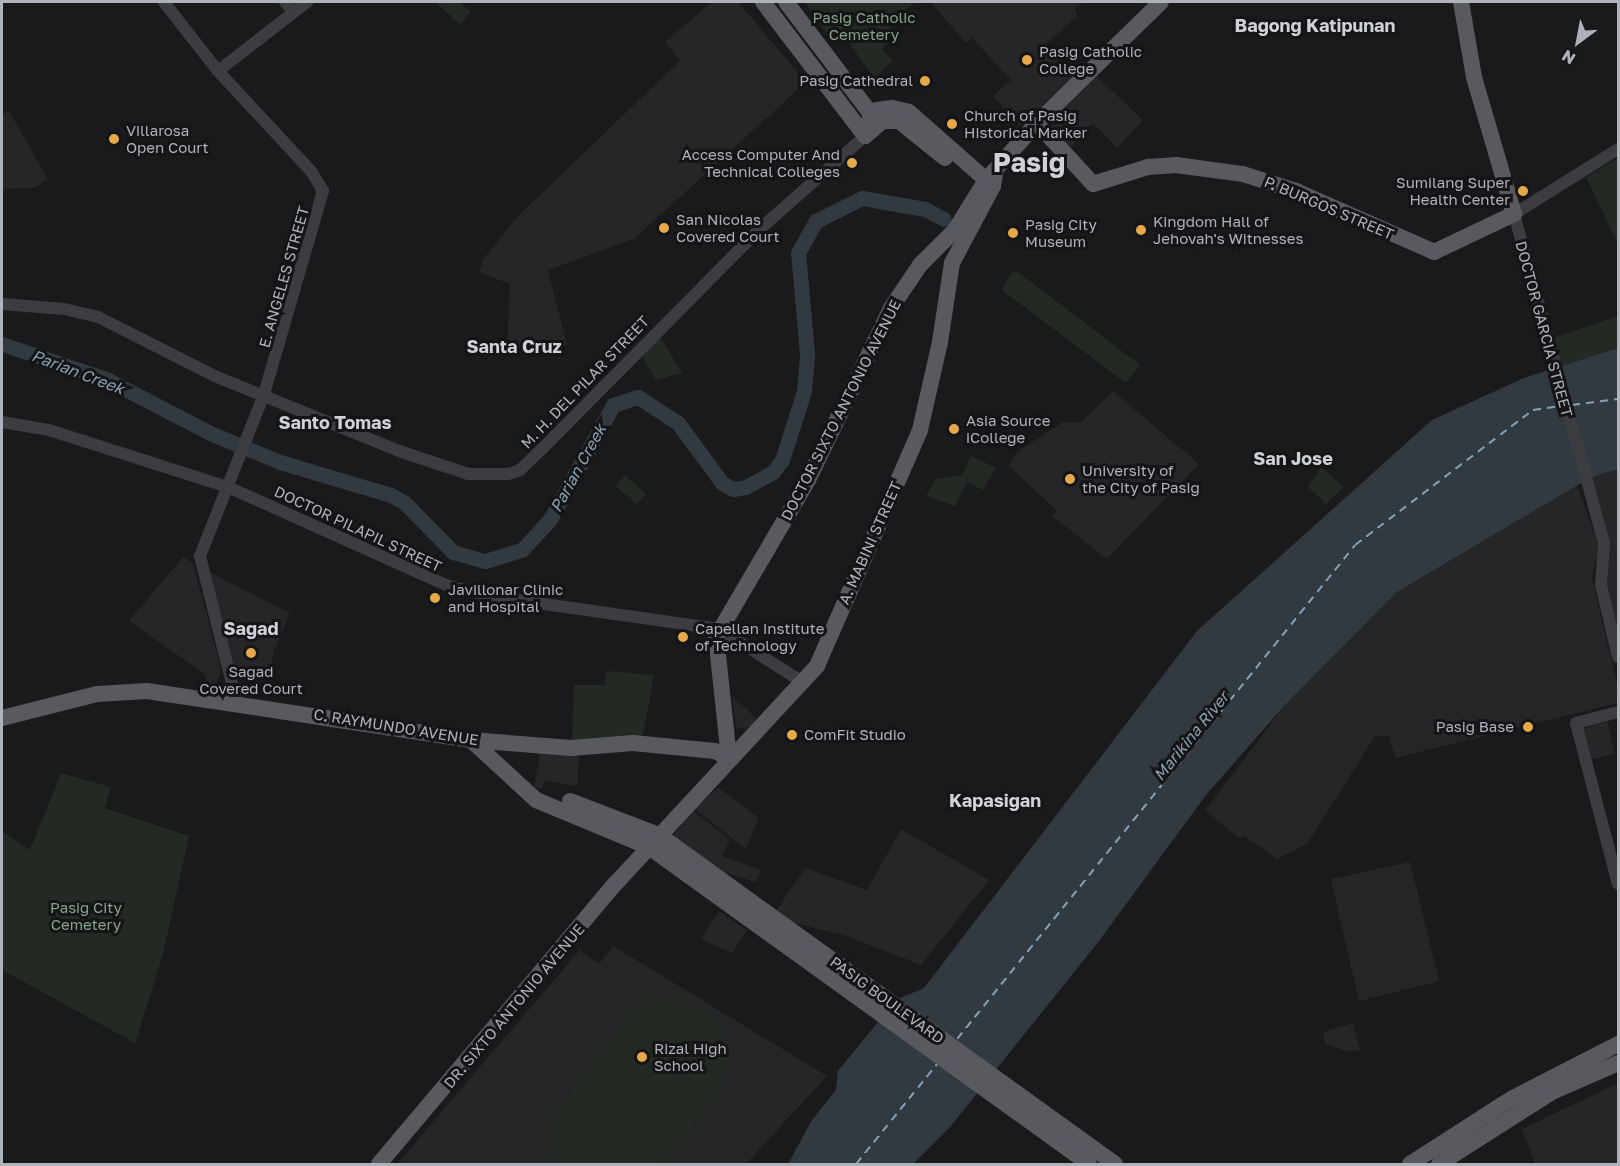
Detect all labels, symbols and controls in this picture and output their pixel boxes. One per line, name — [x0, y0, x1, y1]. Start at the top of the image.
park label: Pasig Catholic Cemetery — [813, 8, 915, 43]
north arrow — [1548, 12, 1608, 72]
district label: Bagong Katipunan — [1235, 14, 1395, 36]
place label: Pasig Catholic College — [1039, 42, 1142, 77]
text: N — [1558, 46, 1579, 69]
marker: Pasig Catholic College — [1020, 53, 1034, 67]
place label: Pasig Cathedral — [799, 72, 913, 90]
marker: Pasig Cathedral — [918, 74, 932, 88]
place label: Church of Pasig Historical Marker — [964, 106, 1087, 141]
marker: Church of Pasig Historical Marker — [945, 117, 959, 131]
place label: Villarosa Open Court — [126, 121, 208, 156]
marker: Villarosa Open Court — [107, 132, 121, 146]
place label: Access Computer And Technical Colleges — [682, 145, 840, 180]
district label: Pasig — [993, 147, 1065, 179]
marker: Access Computer And Technical Colleges — [845, 156, 859, 170]
street label: P. BURGOS STREET — [1262, 173, 1396, 243]
place label: Sumilang Super Health Center — [1396, 173, 1510, 208]
marker: Sumilang Super Health Center — [1514, 182, 1532, 200]
street label: E. ANGELES STREET — [255, 204, 313, 350]
place label: San Nicolas Covered Court — [676, 210, 779, 245]
place label: Kingdom Hall of Jehovah's Witnesses — [1153, 212, 1303, 247]
place label: Pasig City Museum — [1025, 215, 1097, 250]
marker: San Nicolas Covered Court — [657, 221, 671, 235]
marker: Kingdom Hall of Jehovah's Witnesses — [1134, 223, 1148, 237]
marker: Pasig City Museum — [1006, 226, 1020, 240]
street label: DOCTOR GARCIA STREET — [1512, 239, 1576, 419]
street label: DOCTOR SIXTO ANTONIO AVENUE — [777, 297, 905, 523]
street label: M. H. DEL PILAR STREET — [517, 312, 653, 452]
district label: Santa Cruz — [466, 335, 562, 357]
water label: Parian Creek — [29, 346, 127, 398]
district label: Santo Tomas — [278, 411, 392, 433]
place label: Asia Source iCollege — [966, 411, 1050, 446]
water label: Parian Creek — [546, 421, 610, 515]
marker: Asia Source iCollege — [947, 422, 961, 436]
district label: San Jose — [1253, 447, 1333, 469]
place label: University of the City of Pasig — [1082, 461, 1200, 496]
marker: University of the City of Pasig — [1063, 472, 1077, 486]
street label: A. MABINI STREET — [835, 479, 905, 607]
street label: DOCTOR PILAPIL STREET — [271, 482, 445, 576]
place label: Javillonar Clinic and Hospital — [448, 580, 563, 615]
marker: Javillonar Clinic and Hospital — [426, 589, 444, 607]
district label: Sagad — [223, 617, 279, 639]
place label: Capellan Institute of Technology — [695, 619, 824, 654]
marker: Capellan Institute of Technology — [676, 630, 690, 644]
marker: Sagad Covered Court — [244, 646, 258, 660]
place label: Sagad Covered Court — [199, 662, 303, 697]
water label: Marikina River — [1149, 688, 1233, 784]
street label: C. RAYMUNDO AVENUE — [312, 705, 480, 749]
place label: Pasig Base — [1436, 718, 1514, 736]
marker: Pasig Base — [1519, 718, 1537, 736]
place label: ComFit Studio — [804, 726, 906, 744]
marker: ComFit Studio — [785, 728, 799, 742]
district label: Kapasigan — [949, 789, 1041, 811]
park label: Pasig City Cemetery — [50, 898, 122, 933]
street label: DR. SIXTO ANTONIO AVENUE — [440, 920, 588, 1092]
street label: PASIG BOULEVARD — [827, 953, 947, 1047]
place label: Rizal High School — [654, 1039, 727, 1074]
marker: Rizal High School — [635, 1050, 649, 1064]

